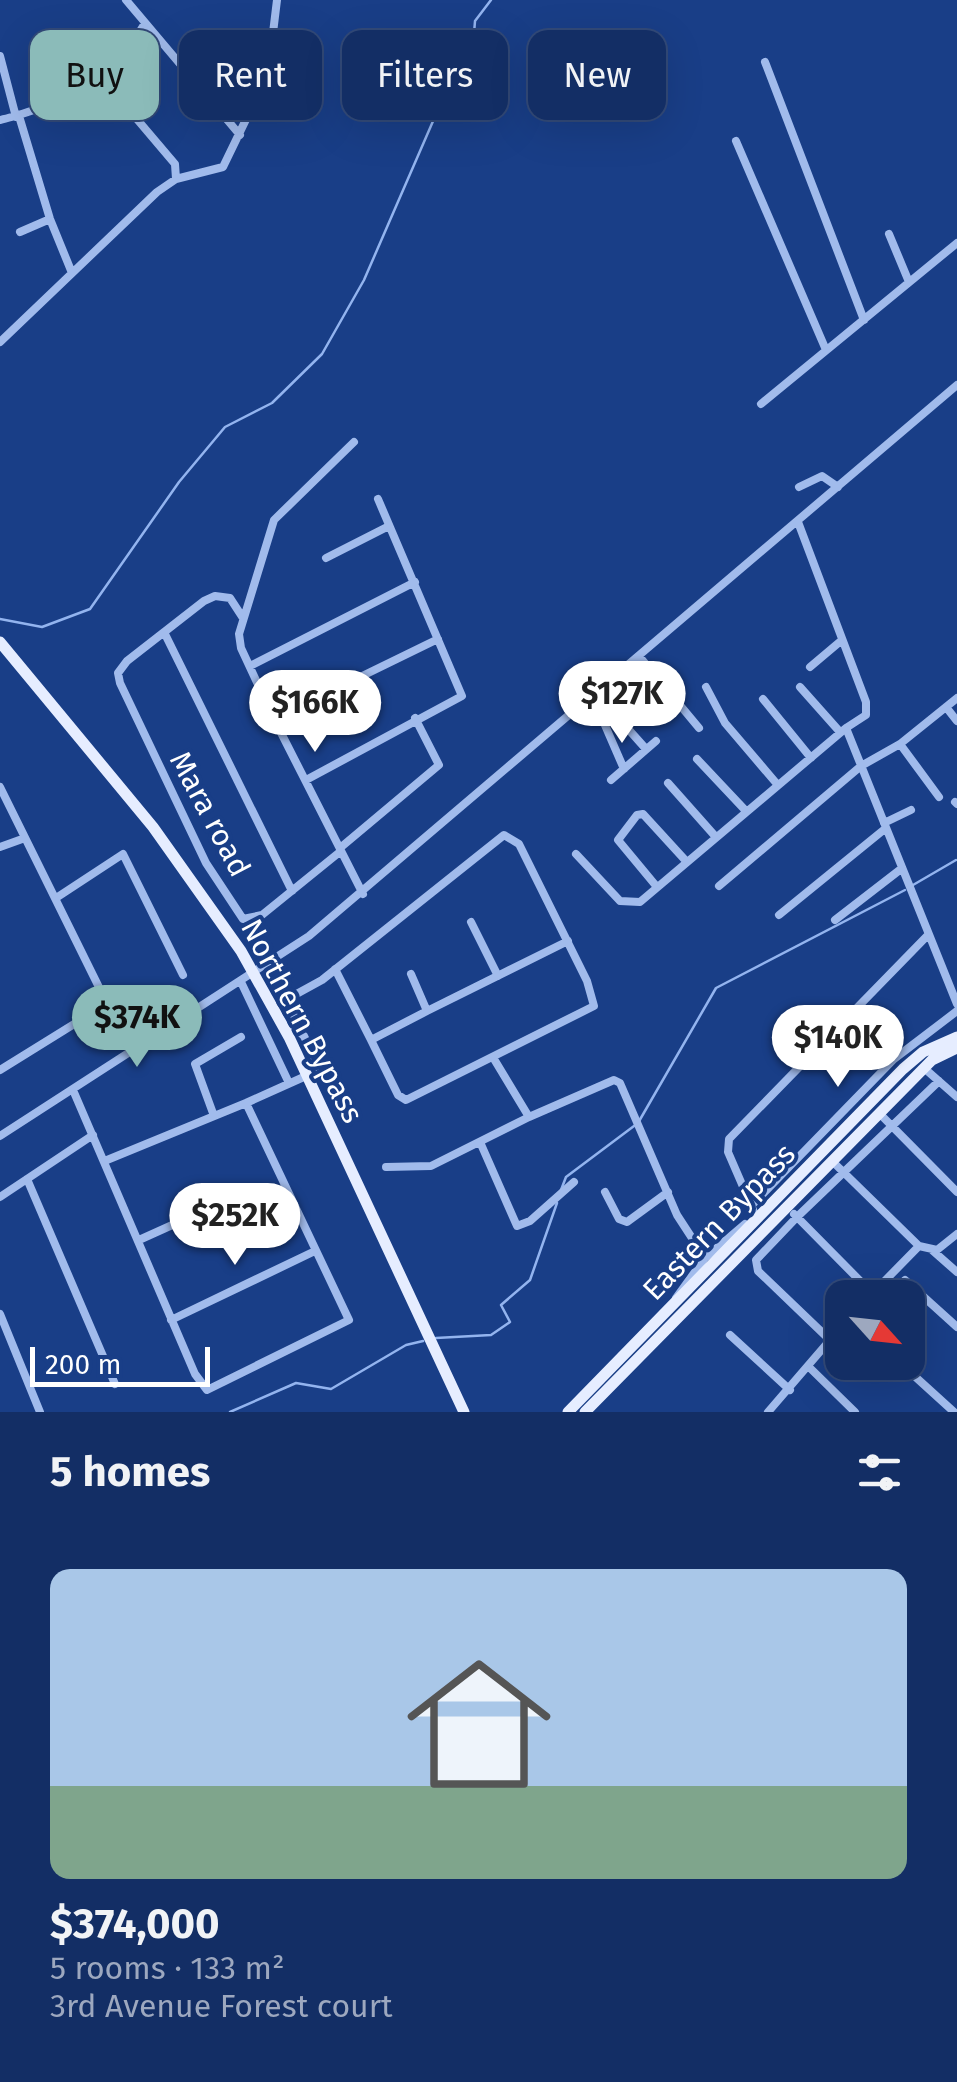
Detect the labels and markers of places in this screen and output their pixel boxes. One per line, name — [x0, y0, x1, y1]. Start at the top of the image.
pin: $127K — [552, 661, 692, 746]
pin: $166K — [245, 670, 385, 755]
pin: $374K — [67, 985, 207, 1070]
pin: $140K — [768, 1005, 908, 1090]
pin: $252K — [165, 1183, 305, 1268]

